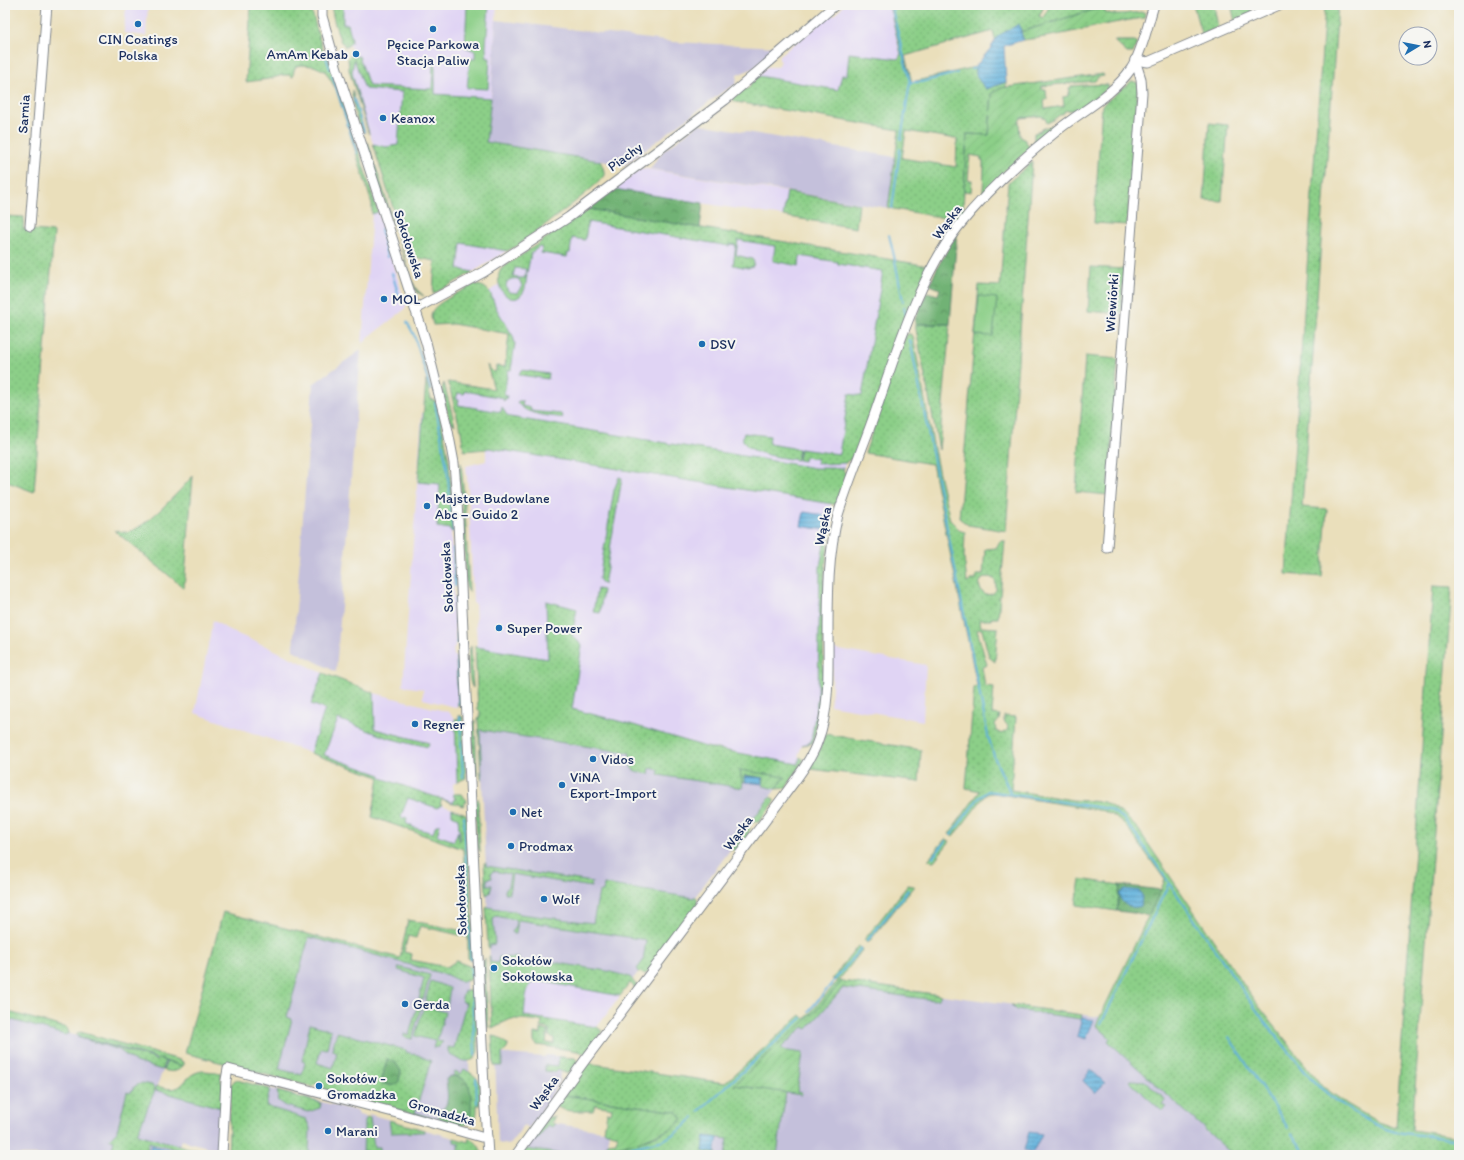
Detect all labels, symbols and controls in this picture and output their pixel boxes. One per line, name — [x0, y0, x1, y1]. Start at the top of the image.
marker: CIN Coatings Polska — [133, 19, 143, 29]
marker: Pęcice Parkowa Stacja Paliw — [428, 24, 438, 34]
north arrow — [1398, 26, 1438, 66]
place label: CIN Coatings Polska — [98, 31, 178, 64]
place label: Pęcice Parkowa Stacja Paliw — [387, 36, 479, 69]
text: N — [1420, 40, 1434, 49]
place label: AmAm Kebab — [267, 46, 348, 63]
marker: AmAm Kebab — [351, 49, 361, 59]
street label: Sarnia — [14, 93, 34, 134]
place label: Keanox — [391, 110, 435, 127]
marker: Keanox — [378, 113, 388, 123]
street label: Piachy — [604, 138, 646, 175]
street label: Wąska — [928, 201, 966, 243]
street label: Sokołowska — [390, 208, 428, 281]
street label: Wiewiórki — [1101, 273, 1123, 333]
place label: MOL — [392, 291, 420, 308]
marker: MOL — [379, 294, 389, 304]
place label: DSV — [710, 336, 736, 353]
marker: DSV — [697, 339, 707, 349]
place label: Majster Budowlane Abc – Guido 2 — [435, 490, 550, 523]
marker: Majster Budowlane Abc – Guido 2 — [422, 501, 432, 511]
street label: Wąska — [811, 504, 836, 547]
street label: Sokołowska — [437, 540, 457, 613]
place label: Super Power — [507, 620, 582, 637]
marker: Super Power — [494, 623, 504, 633]
place label: Regner — [423, 716, 465, 733]
marker: Regner — [410, 719, 420, 729]
place label: Vidos — [601, 751, 634, 768]
marker: Vidos — [588, 754, 598, 764]
place label: ViNA Export-Import — [570, 769, 657, 802]
marker: ViNA Export-Import — [557, 780, 567, 790]
place label: Net — [521, 804, 542, 821]
marker: Net — [508, 807, 518, 817]
street label: Wąska — [719, 812, 757, 854]
place label: Prodmax — [519, 838, 573, 855]
marker: Prodmax — [506, 841, 516, 851]
street label: Sokołowska — [451, 864, 471, 936]
place label: Wolf — [552, 891, 581, 908]
marker: Wolf — [539, 894, 549, 904]
place label: Sokołów Sokołowska — [502, 952, 574, 985]
marker: Sokołów Sokołowska — [489, 963, 499, 973]
place label: Gerda — [413, 996, 449, 1013]
marker: Gerda — [400, 999, 410, 1009]
place label: Sokołów - Gromadzka — [327, 1070, 397, 1103]
street label: Wąska — [526, 1071, 563, 1114]
marker: Sokołów - Gromadzka — [314, 1081, 324, 1091]
street label: Gromadzka — [406, 1094, 478, 1130]
place label: Marani — [336, 1123, 378, 1140]
marker: Marani — [323, 1126, 333, 1136]

